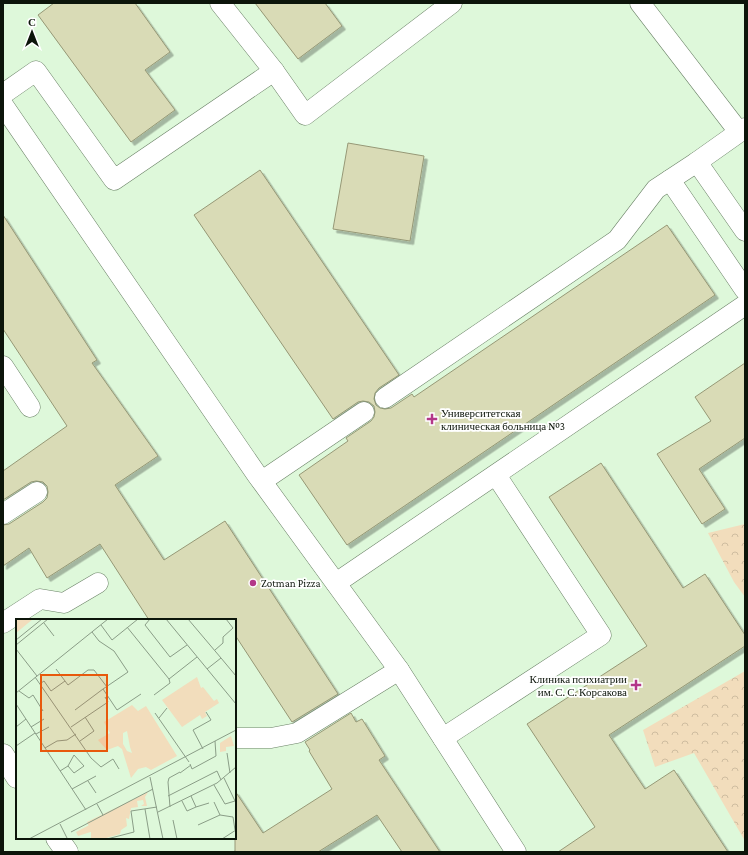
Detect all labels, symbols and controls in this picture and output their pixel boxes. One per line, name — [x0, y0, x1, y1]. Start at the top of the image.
north arrow — [12, 12, 52, 52]
text: С — [28, 16, 36, 28]
place label: Университетская клиническая больница №3 — [441, 407, 565, 432]
marker: Университетская клиническая больница №3 — [426, 413, 438, 425]
place label: Zotman Pizza — [261, 577, 321, 589]
marker: Zotman Pizza — [248, 578, 258, 588]
inset map — [16, 619, 236, 839]
place label: Клиника психиатрии им. С. С. Корсакова — [530, 673, 627, 698]
marker: Клиника психиатрии им. С. С. Корсакова — [630, 679, 642, 691]

